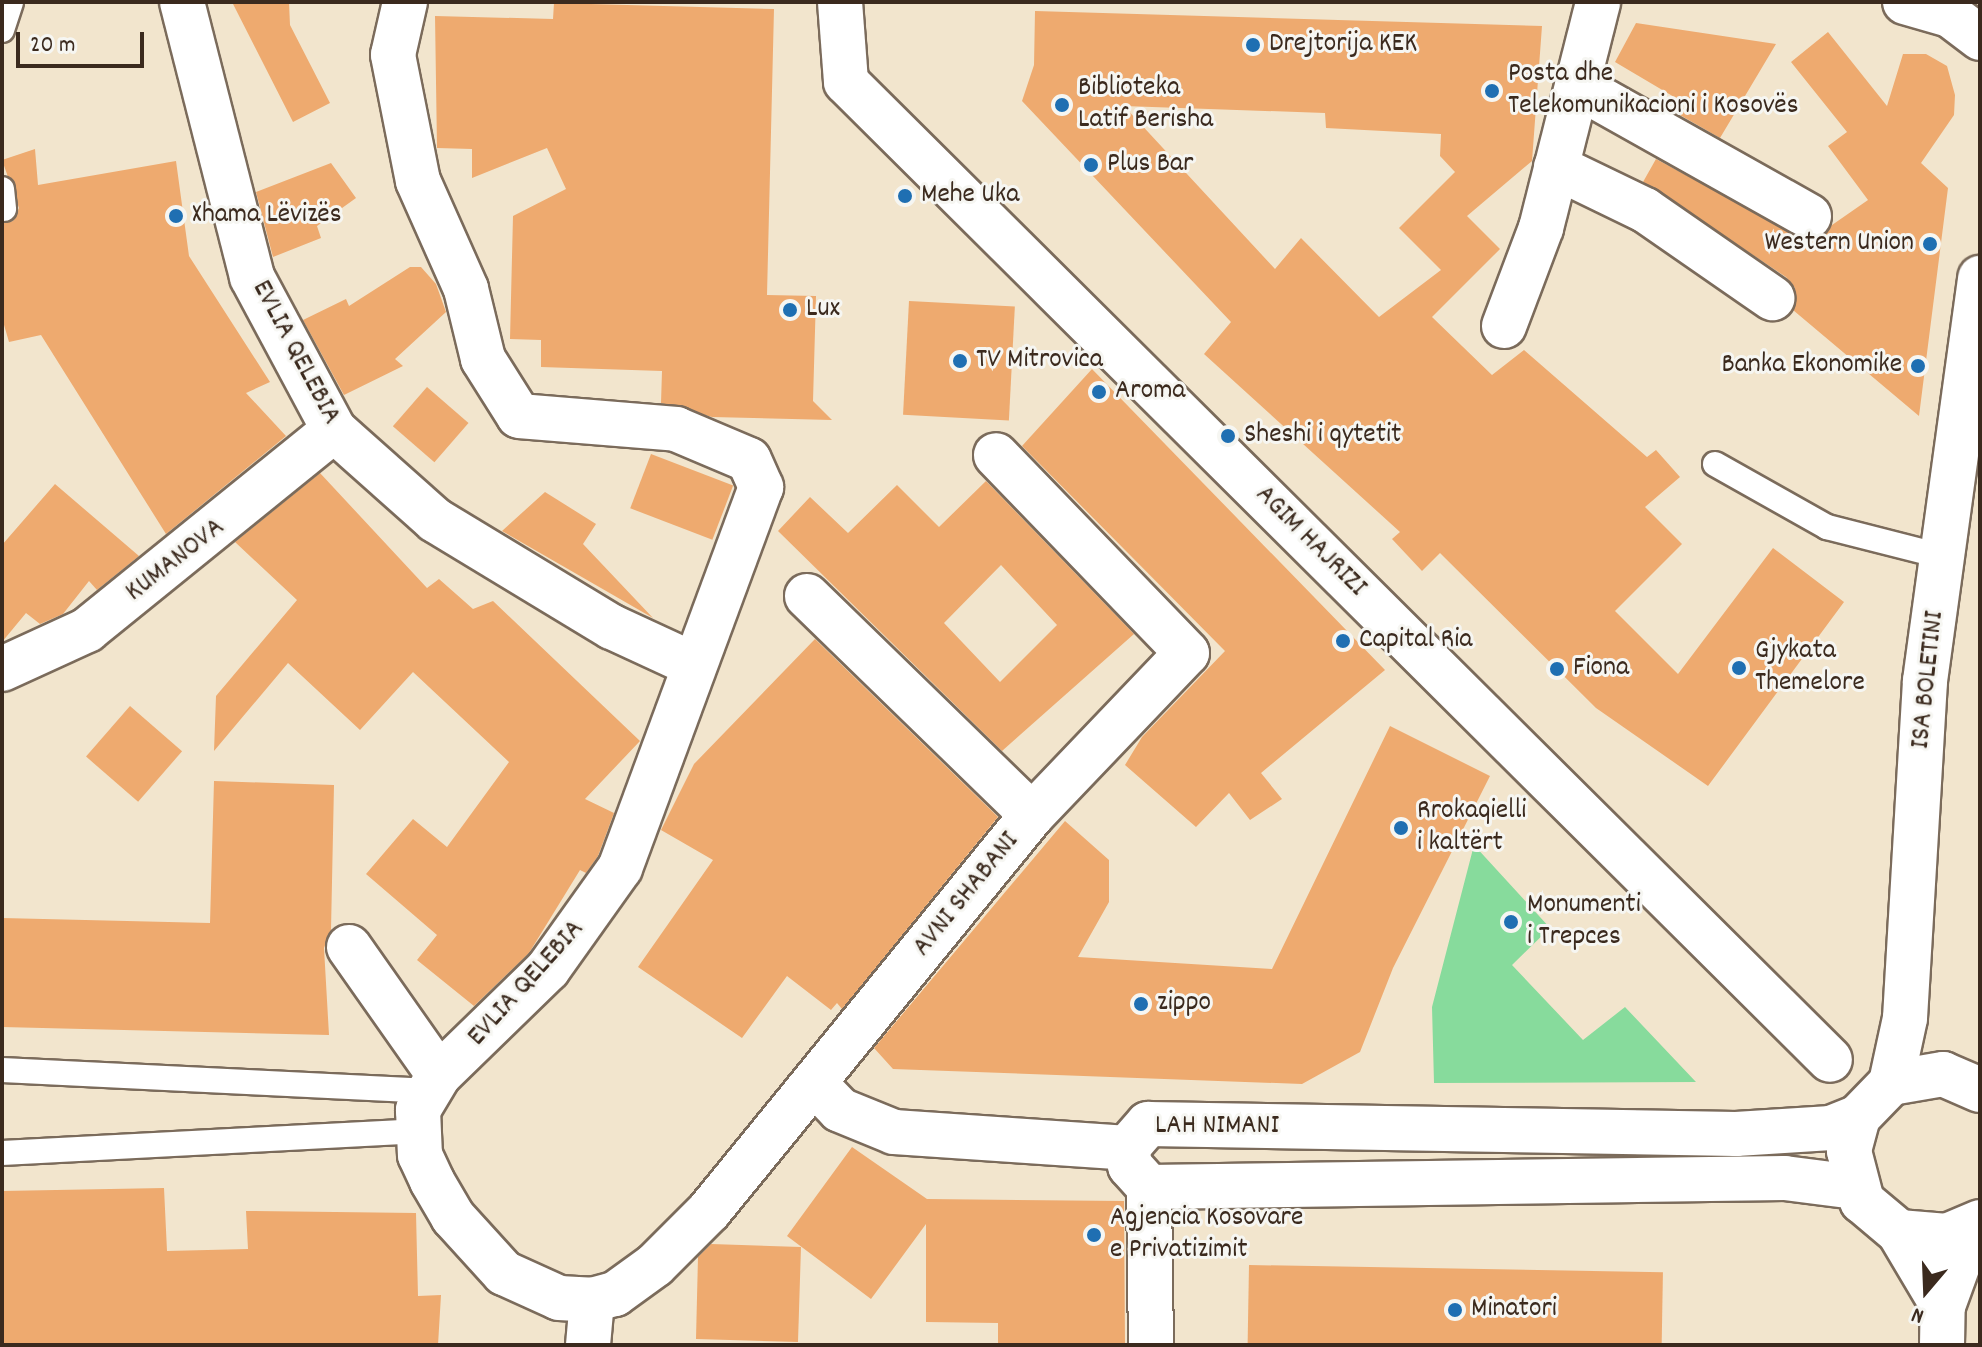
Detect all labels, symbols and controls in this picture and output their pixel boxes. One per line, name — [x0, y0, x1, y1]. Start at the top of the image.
scale bar — [20, 16, 148, 66]
place label: Drejtorija KEK — [1269, 28, 1417, 62]
text: 20 m — [30, 29, 76, 63]
marker: Drejtorija KEK — [1244, 36, 1262, 54]
place label: Posta dhe Telekomunikacioni i Kosovës — [1508, 58, 1798, 124]
place label: Biblioteka Latif Berisha — [1078, 72, 1213, 138]
marker: Posta dhe Telekomunikacioni i Kosovës — [1483, 82, 1501, 100]
marker: Biblioteka Latif Berisha — [1053, 96, 1071, 114]
place label: Plus Bar — [1107, 148, 1193, 182]
marker: Plus Bar — [1082, 156, 1100, 174]
place label: Mehe Uka — [921, 179, 1019, 213]
marker: Mehe Uka — [896, 187, 914, 205]
place label: Xhama Lëvizës — [192, 199, 341, 233]
marker: Xhama Lëvizës — [167, 207, 185, 225]
place label: Western Union — [1764, 227, 1914, 261]
marker: Western Union — [1921, 235, 1939, 253]
street label: EVLIA QELEBIA — [243, 275, 347, 431]
place label: Lux — [806, 293, 840, 327]
marker: Lux — [781, 301, 799, 319]
place label: TV Mitrovica — [976, 344, 1103, 378]
place label: Banka Ekonomike — [1721, 349, 1902, 383]
marker: TV Mitrovica — [951, 352, 969, 370]
marker: Banka Ekonomike — [1909, 357, 1927, 375]
place label: Aroma — [1115, 375, 1186, 409]
marker: Aroma — [1090, 383, 1108, 401]
place label: Sheshi i qytetit — [1244, 419, 1401, 453]
marker: Sheshi i qytetit — [1219, 427, 1237, 445]
street label: AGIM HAJRIZI — [1247, 479, 1373, 605]
street label: KUMANOVA — [120, 512, 232, 610]
street label: ISA BOLETINI — [1905, 609, 1953, 751]
place label: Capital Ria — [1359, 624, 1472, 658]
marker: Capital Ria — [1334, 632, 1352, 650]
place label: Gjykata Themelore — [1755, 635, 1865, 701]
place label: Fiona — [1573, 652, 1629, 686]
marker: Gjykata Themelore — [1730, 659, 1748, 677]
marker: Fiona — [1548, 660, 1566, 678]
place label: Rrokaqielli i kaltërt — [1417, 795, 1526, 861]
marker: Rrokaqielli i kaltërt — [1392, 819, 1410, 837]
street label: AVNI SHABANI — [907, 826, 1027, 964]
place label: Monumenti i Trepces — [1527, 889, 1641, 955]
marker: Monumenti i Trepces — [1502, 913, 1520, 931]
street label: EVLIA QELEBIA — [462, 914, 592, 1054]
place label: zippo — [1157, 987, 1211, 1021]
marker: zippo — [1132, 995, 1150, 1013]
street label: LAH NIMANI — [1155, 1110, 1279, 1144]
place label: Agjencia Kosovare e Privatizimit — [1110, 1202, 1303, 1268]
marker: Agjencia Kosovare e Privatizimit — [1085, 1226, 1103, 1244]
north arrow — [1886, 1251, 1966, 1331]
place label: Minatori — [1471, 1293, 1557, 1327]
text: N — [1908, 1298, 1928, 1331]
marker: Minatori — [1446, 1301, 1464, 1319]

